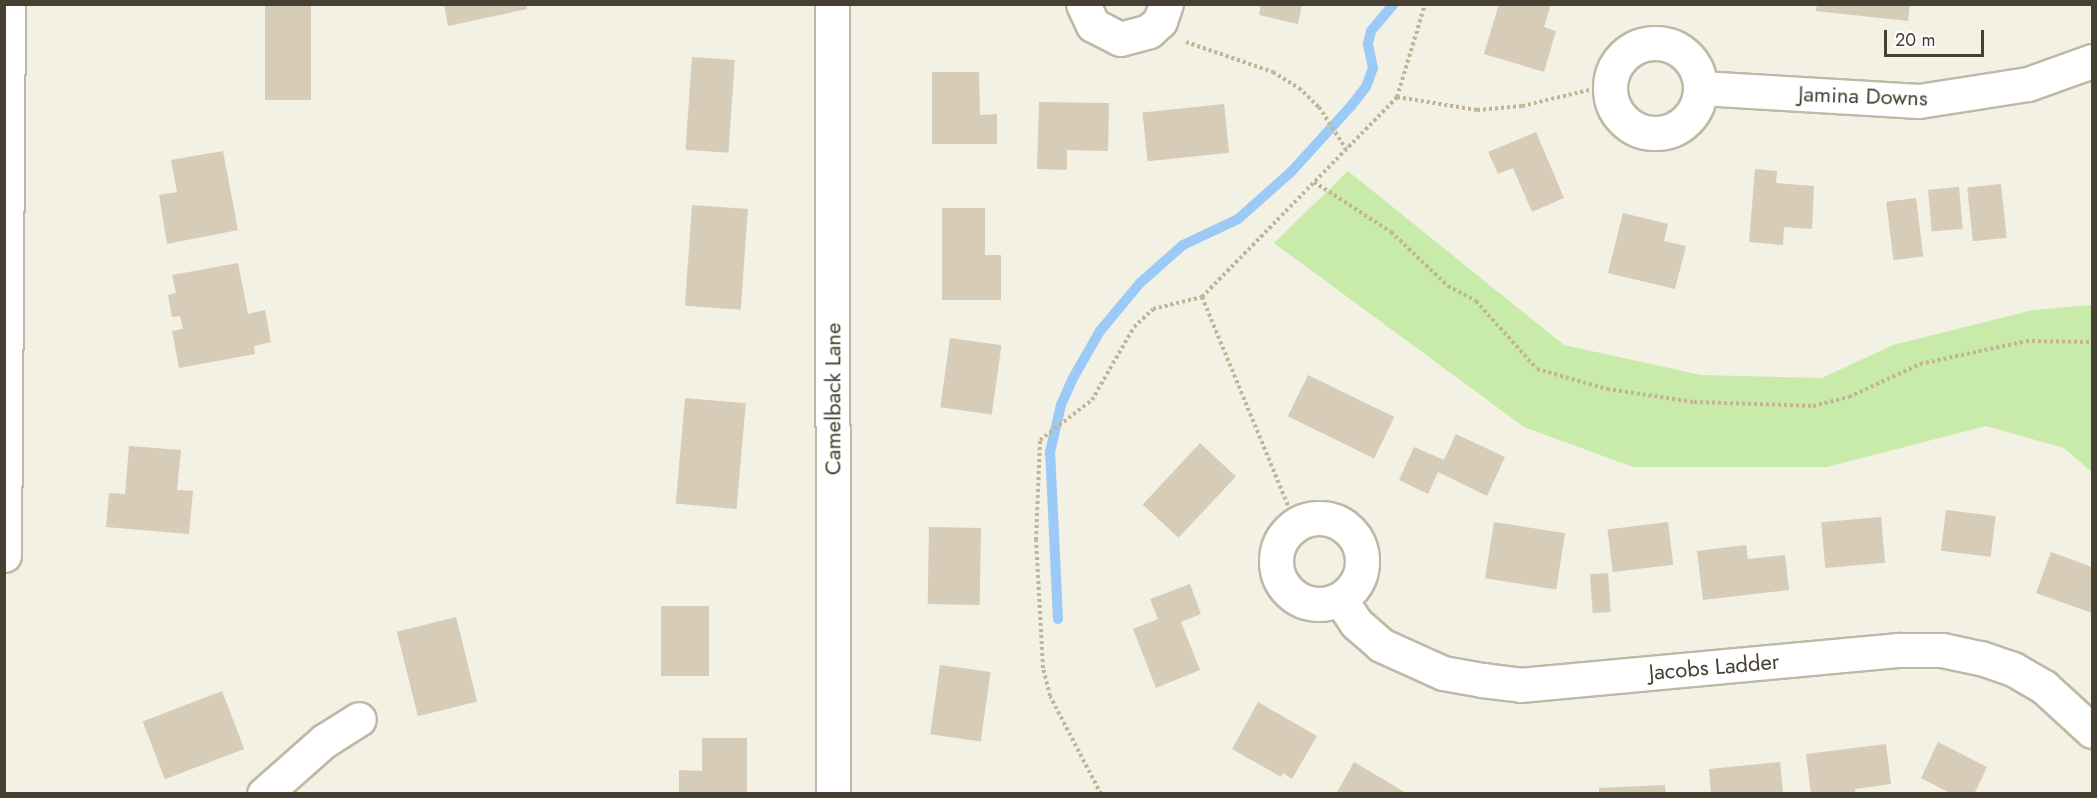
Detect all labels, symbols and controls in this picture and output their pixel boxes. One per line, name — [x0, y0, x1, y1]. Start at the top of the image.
scale bar — [1887, 18, 1988, 56]
text: 20 m — [1895, 27, 1935, 53]
street label: Jamina Downs — [1798, 81, 1928, 111]
street label: Camelback Lane — [820, 323, 846, 475]
street label: Jacobs Ladder — [1648, 648, 1780, 686]

